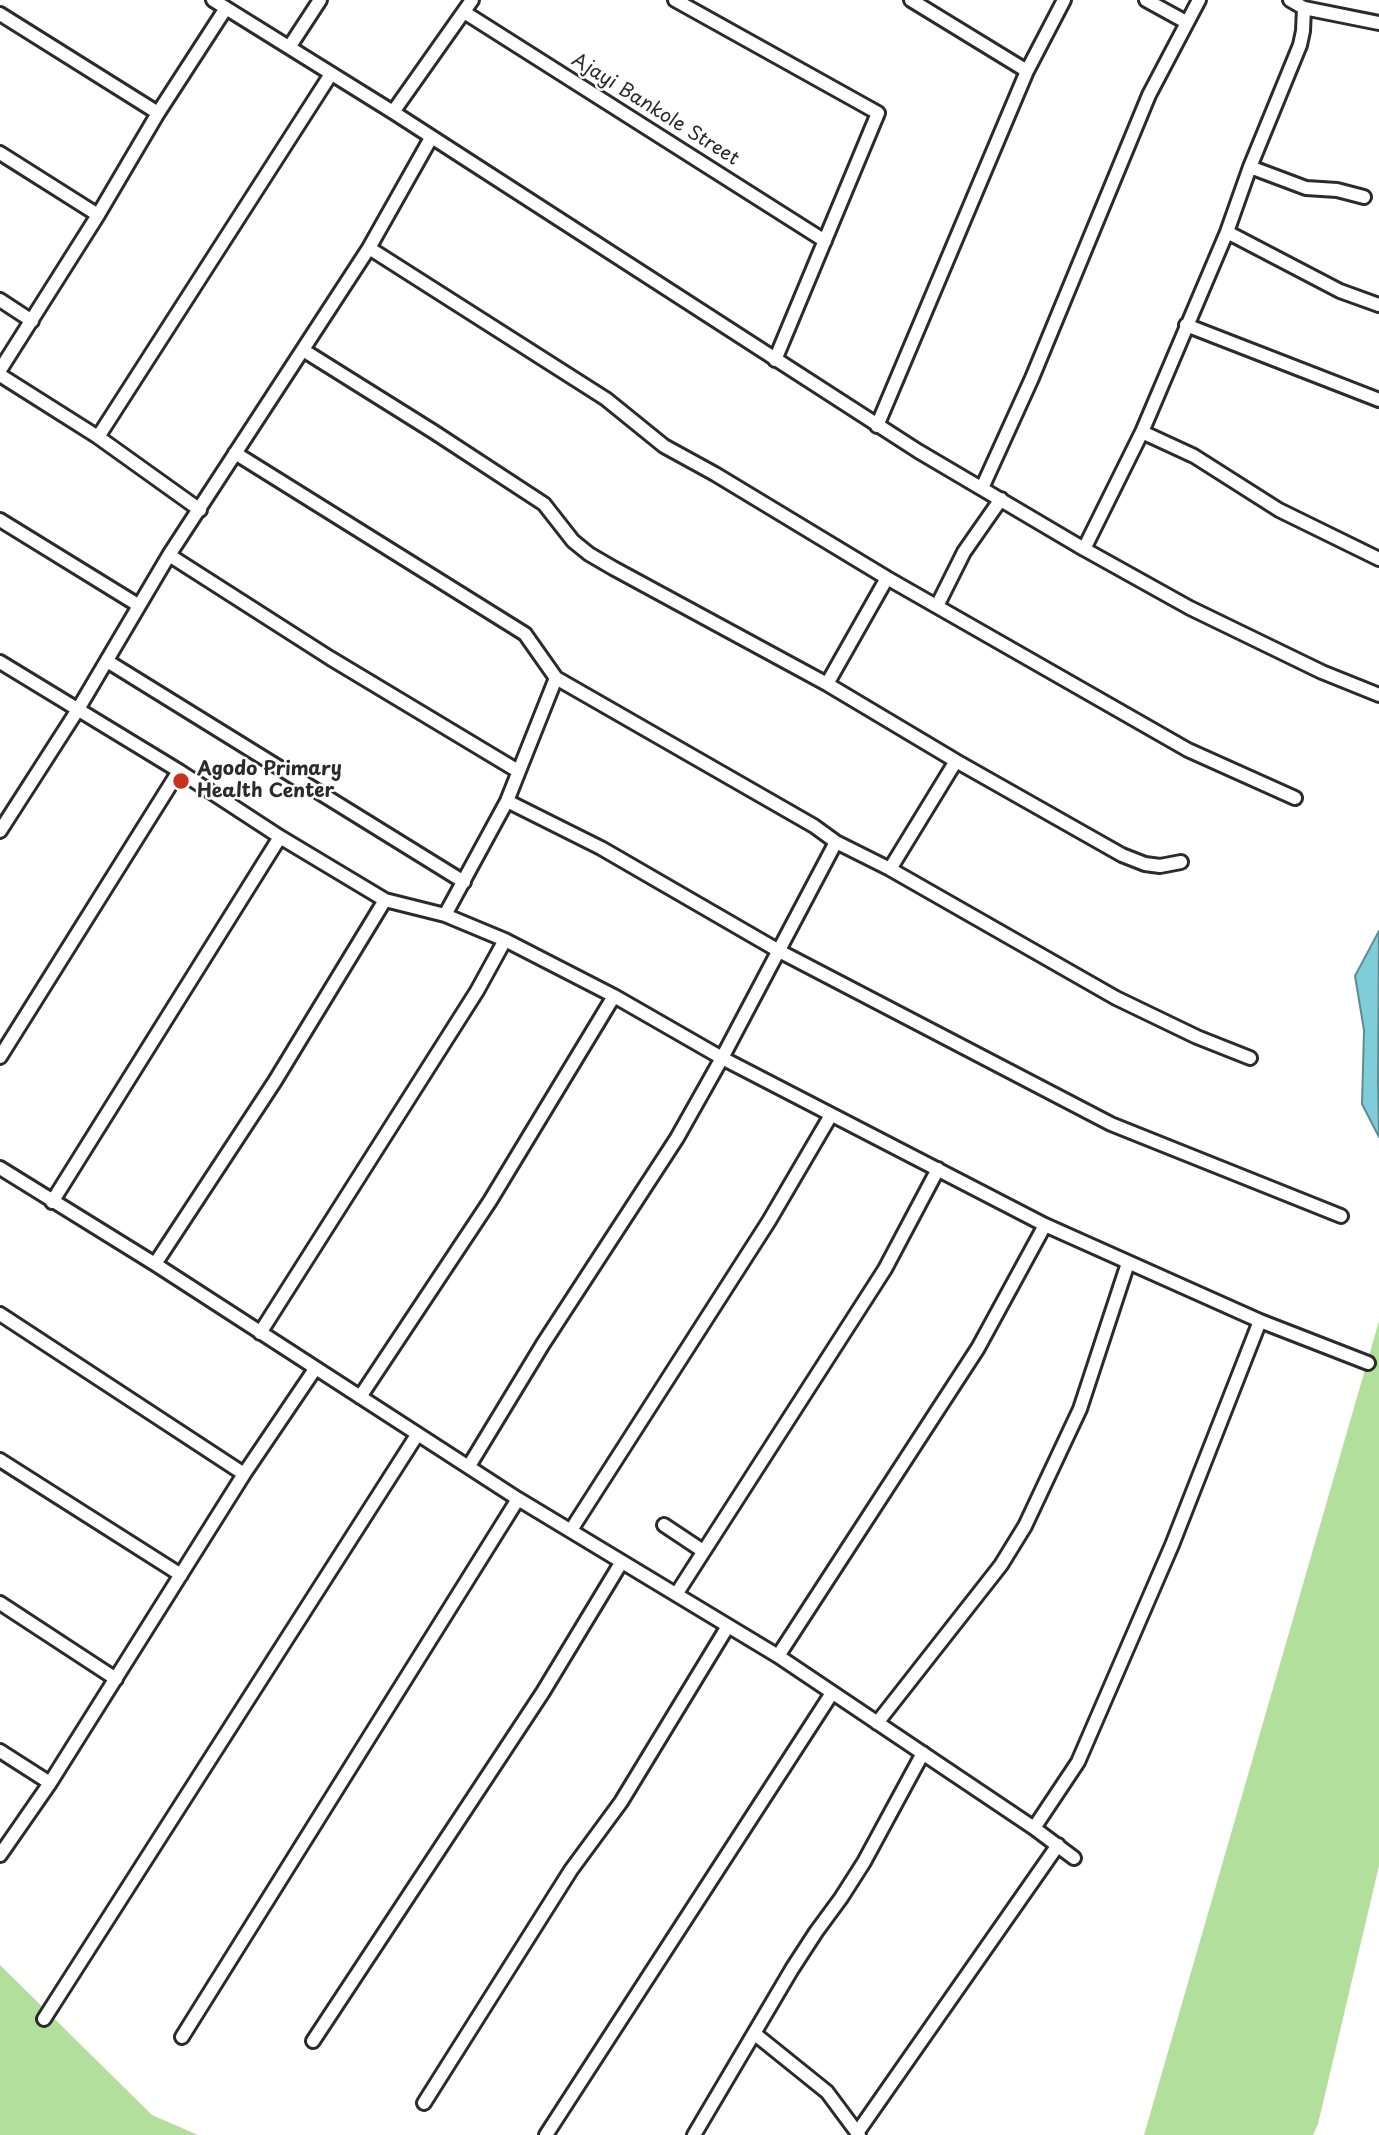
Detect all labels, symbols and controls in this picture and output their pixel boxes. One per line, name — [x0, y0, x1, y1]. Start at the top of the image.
street label: Ajayi Bankole Street — [567, 49, 743, 171]
place label: Agodo Primary Health Center — [197, 759, 342, 803]
marker: Agodo Primary Health Center — [171, 771, 191, 791]

